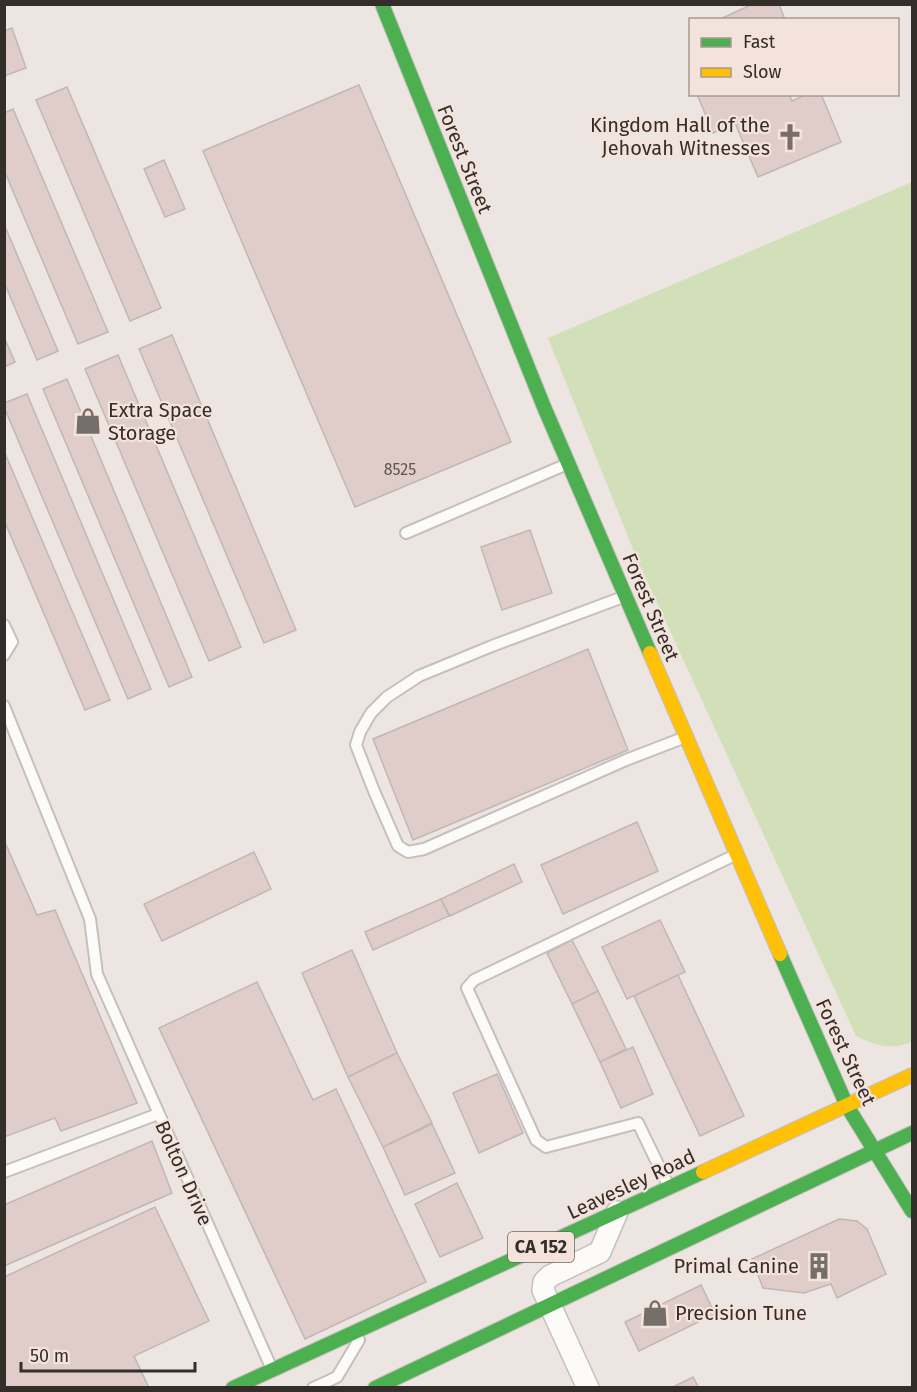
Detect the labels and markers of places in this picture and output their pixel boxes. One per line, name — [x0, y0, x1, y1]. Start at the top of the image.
place label: Kingdom Hall of the Jehovah Witnesses — [590, 113, 770, 160]
church icon: Kingdom Hall of the Jehovah Witnesses — [775, 122, 805, 152]
place label: Extra Space Storage — [108, 398, 212, 445]
shop icon: Extra Space Storage — [73, 406, 103, 436]
building icon: Primal Canine — [804, 1251, 834, 1281]
place label: Primal Canine — [674, 1254, 799, 1278]
shop icon: Precision Tune — [640, 1298, 670, 1328]
place label: Precision Tune — [675, 1301, 807, 1325]

